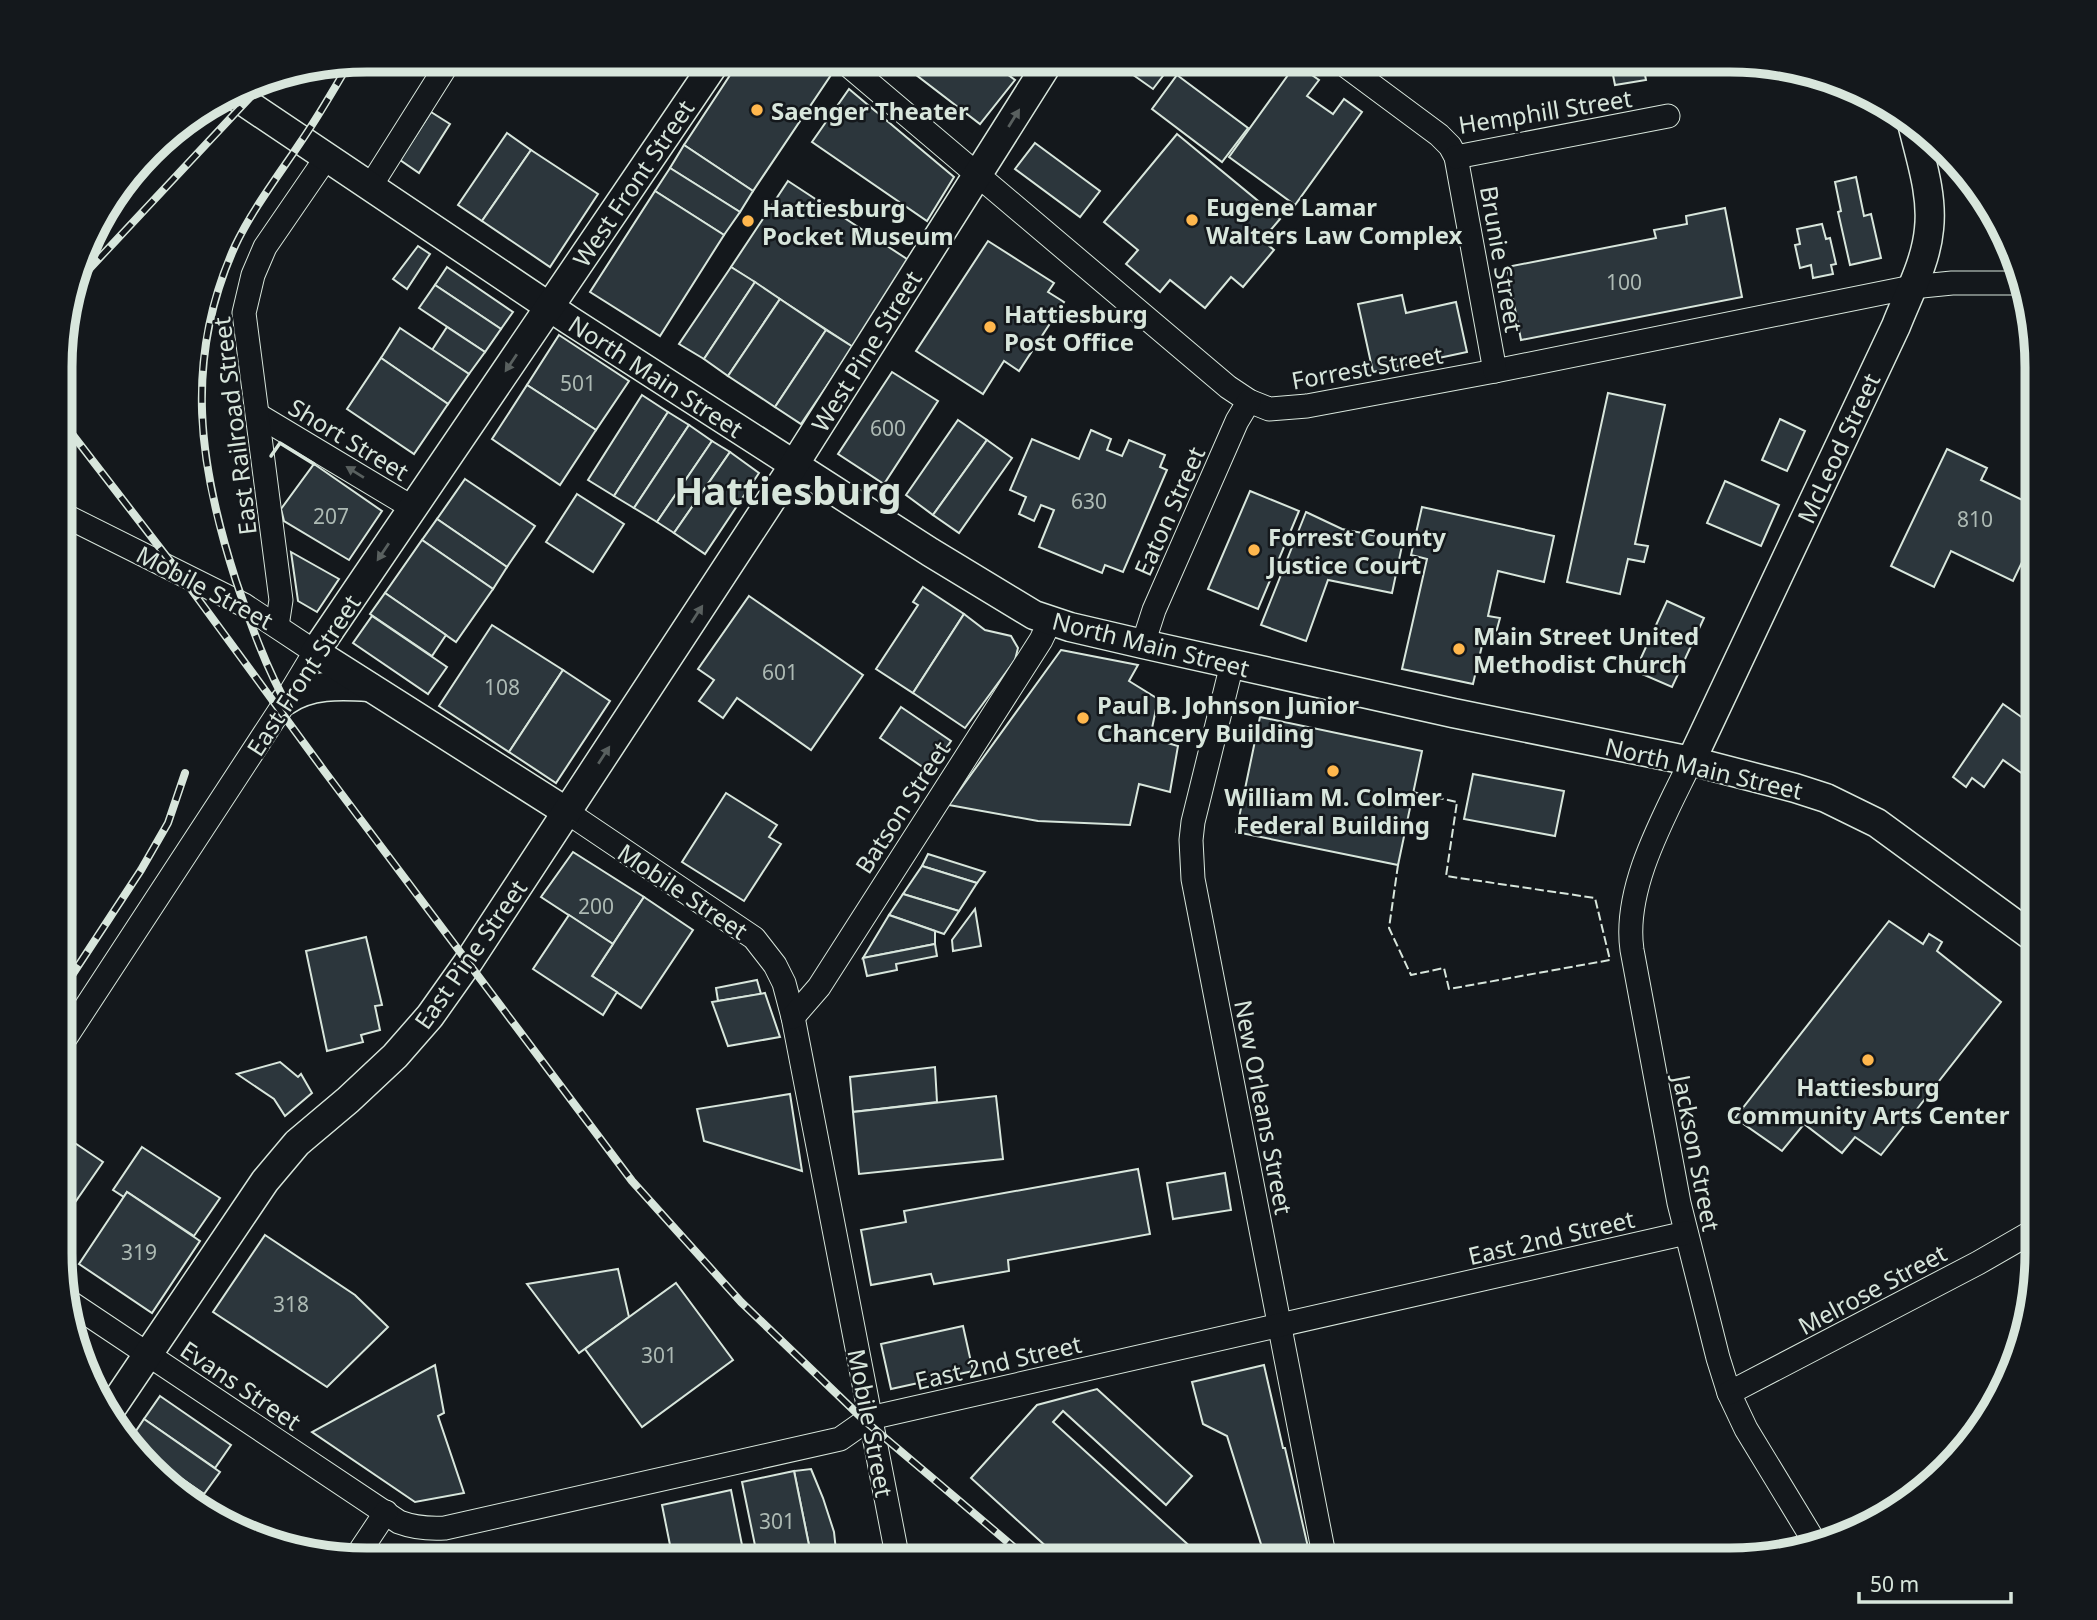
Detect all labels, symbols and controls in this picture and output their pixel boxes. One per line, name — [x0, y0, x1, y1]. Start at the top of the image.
street label: Hemphill Street — [1456, 81, 1634, 141]
street label: West Front Street — [565, 93, 701, 273]
place label: Saenger Theater — [771, 94, 969, 127]
marker: Saenger Theater — [749, 102, 765, 118]
one-way arrow — [1008, 108, 1020, 127]
street label: Brunie Street — [1473, 183, 1531, 335]
place label: Eugene Lamar Walters Law Complex — [1206, 190, 1463, 251]
place label: Hattiesburg Pocket Museum — [762, 191, 954, 252]
marker: Eugene Lamar Walters Law Complex — [1184, 212, 1200, 228]
marker: Hattiesburg Pocket Museum — [740, 213, 756, 229]
street label: West Pine Street — [803, 264, 929, 438]
house number: 100 — [1606, 268, 1642, 296]
place label: Hattiesburg Post Office — [1004, 297, 1148, 358]
street label: North Main Street — [562, 307, 750, 445]
street label: East Railroad Street — [204, 315, 264, 537]
marker: Hattiesburg Post Office — [982, 319, 998, 335]
street label: Forrest Street — [1289, 337, 1446, 397]
one-way arrow — [504, 354, 517, 373]
street label: McLeod Street — [1789, 367, 1887, 528]
house number: 501 — [560, 369, 596, 397]
street label: Short Street — [283, 390, 415, 488]
house number: 600 — [870, 414, 906, 442]
street label: Eaton Street — [1126, 441, 1212, 581]
district label: Hattiesburg — [674, 464, 902, 516]
one-way arrow — [345, 466, 364, 479]
house number: 630 — [1071, 487, 1107, 515]
house number: 207 — [313, 502, 349, 530]
house number: 810 — [1957, 505, 1993, 533]
place label: Forrest County Justice Court — [1266, 520, 1446, 581]
street label: Mobile Street — [131, 537, 279, 637]
marker: Forrest County Justice Court — [1246, 542, 1262, 558]
one-way arrow — [376, 543, 390, 561]
street label: East Front Street — [238, 588, 368, 762]
one-way arrow — [690, 604, 703, 623]
street label: North Main Street — [1049, 604, 1253, 685]
place label: Main Street United Methodist Church — [1473, 619, 1699, 680]
marker: Main Street United Methodist Church — [1451, 641, 1467, 657]
house number: 601 — [762, 658, 798, 686]
house number: 108 — [484, 673, 520, 701]
place label: Paul B. Johnson Junior Chancery Building — [1097, 688, 1359, 749]
marker: Paul B. Johnson Junior Chancery Building — [1075, 710, 1091, 726]
street label: North Main Street — [1602, 729, 1806, 807]
street label: Batson Street — [847, 734, 957, 880]
one-way arrow — [597, 746, 611, 764]
marker: William M. Colmer Federal Building — [1325, 763, 1341, 779]
place label: William M. Colmer Federal Building — [1224, 780, 1442, 841]
street label: Mobile Street — [612, 835, 755, 947]
street label: East Pine Street — [406, 872, 534, 1035]
house number: 200 — [578, 892, 614, 920]
street label: New Orleans Street — [1227, 997, 1301, 1217]
marker: Hattiesburg Community Arts Center — [1860, 1052, 1876, 1068]
street label: Jackson Street — [1665, 1070, 1728, 1234]
place label: Hattiesburg Community Arts Center — [1727, 1070, 2010, 1131]
street label: East 2nd Street — [1465, 1202, 1638, 1272]
street label: Melrose Street — [1792, 1236, 1952, 1342]
house number: 319 — [121, 1238, 157, 1266]
house number: 318 — [273, 1290, 309, 1318]
street label: East 2nd Street — [912, 1327, 1085, 1397]
street label: Evans Street — [174, 1333, 308, 1438]
house number: 301 — [641, 1341, 677, 1369]
street label: Mobile Street — [840, 1346, 902, 1500]
house number: 301 — [759, 1507, 795, 1535]
scale bar — [1859, 1560, 2011, 1604]
text: 50 m — [1870, 1570, 1919, 1598]

